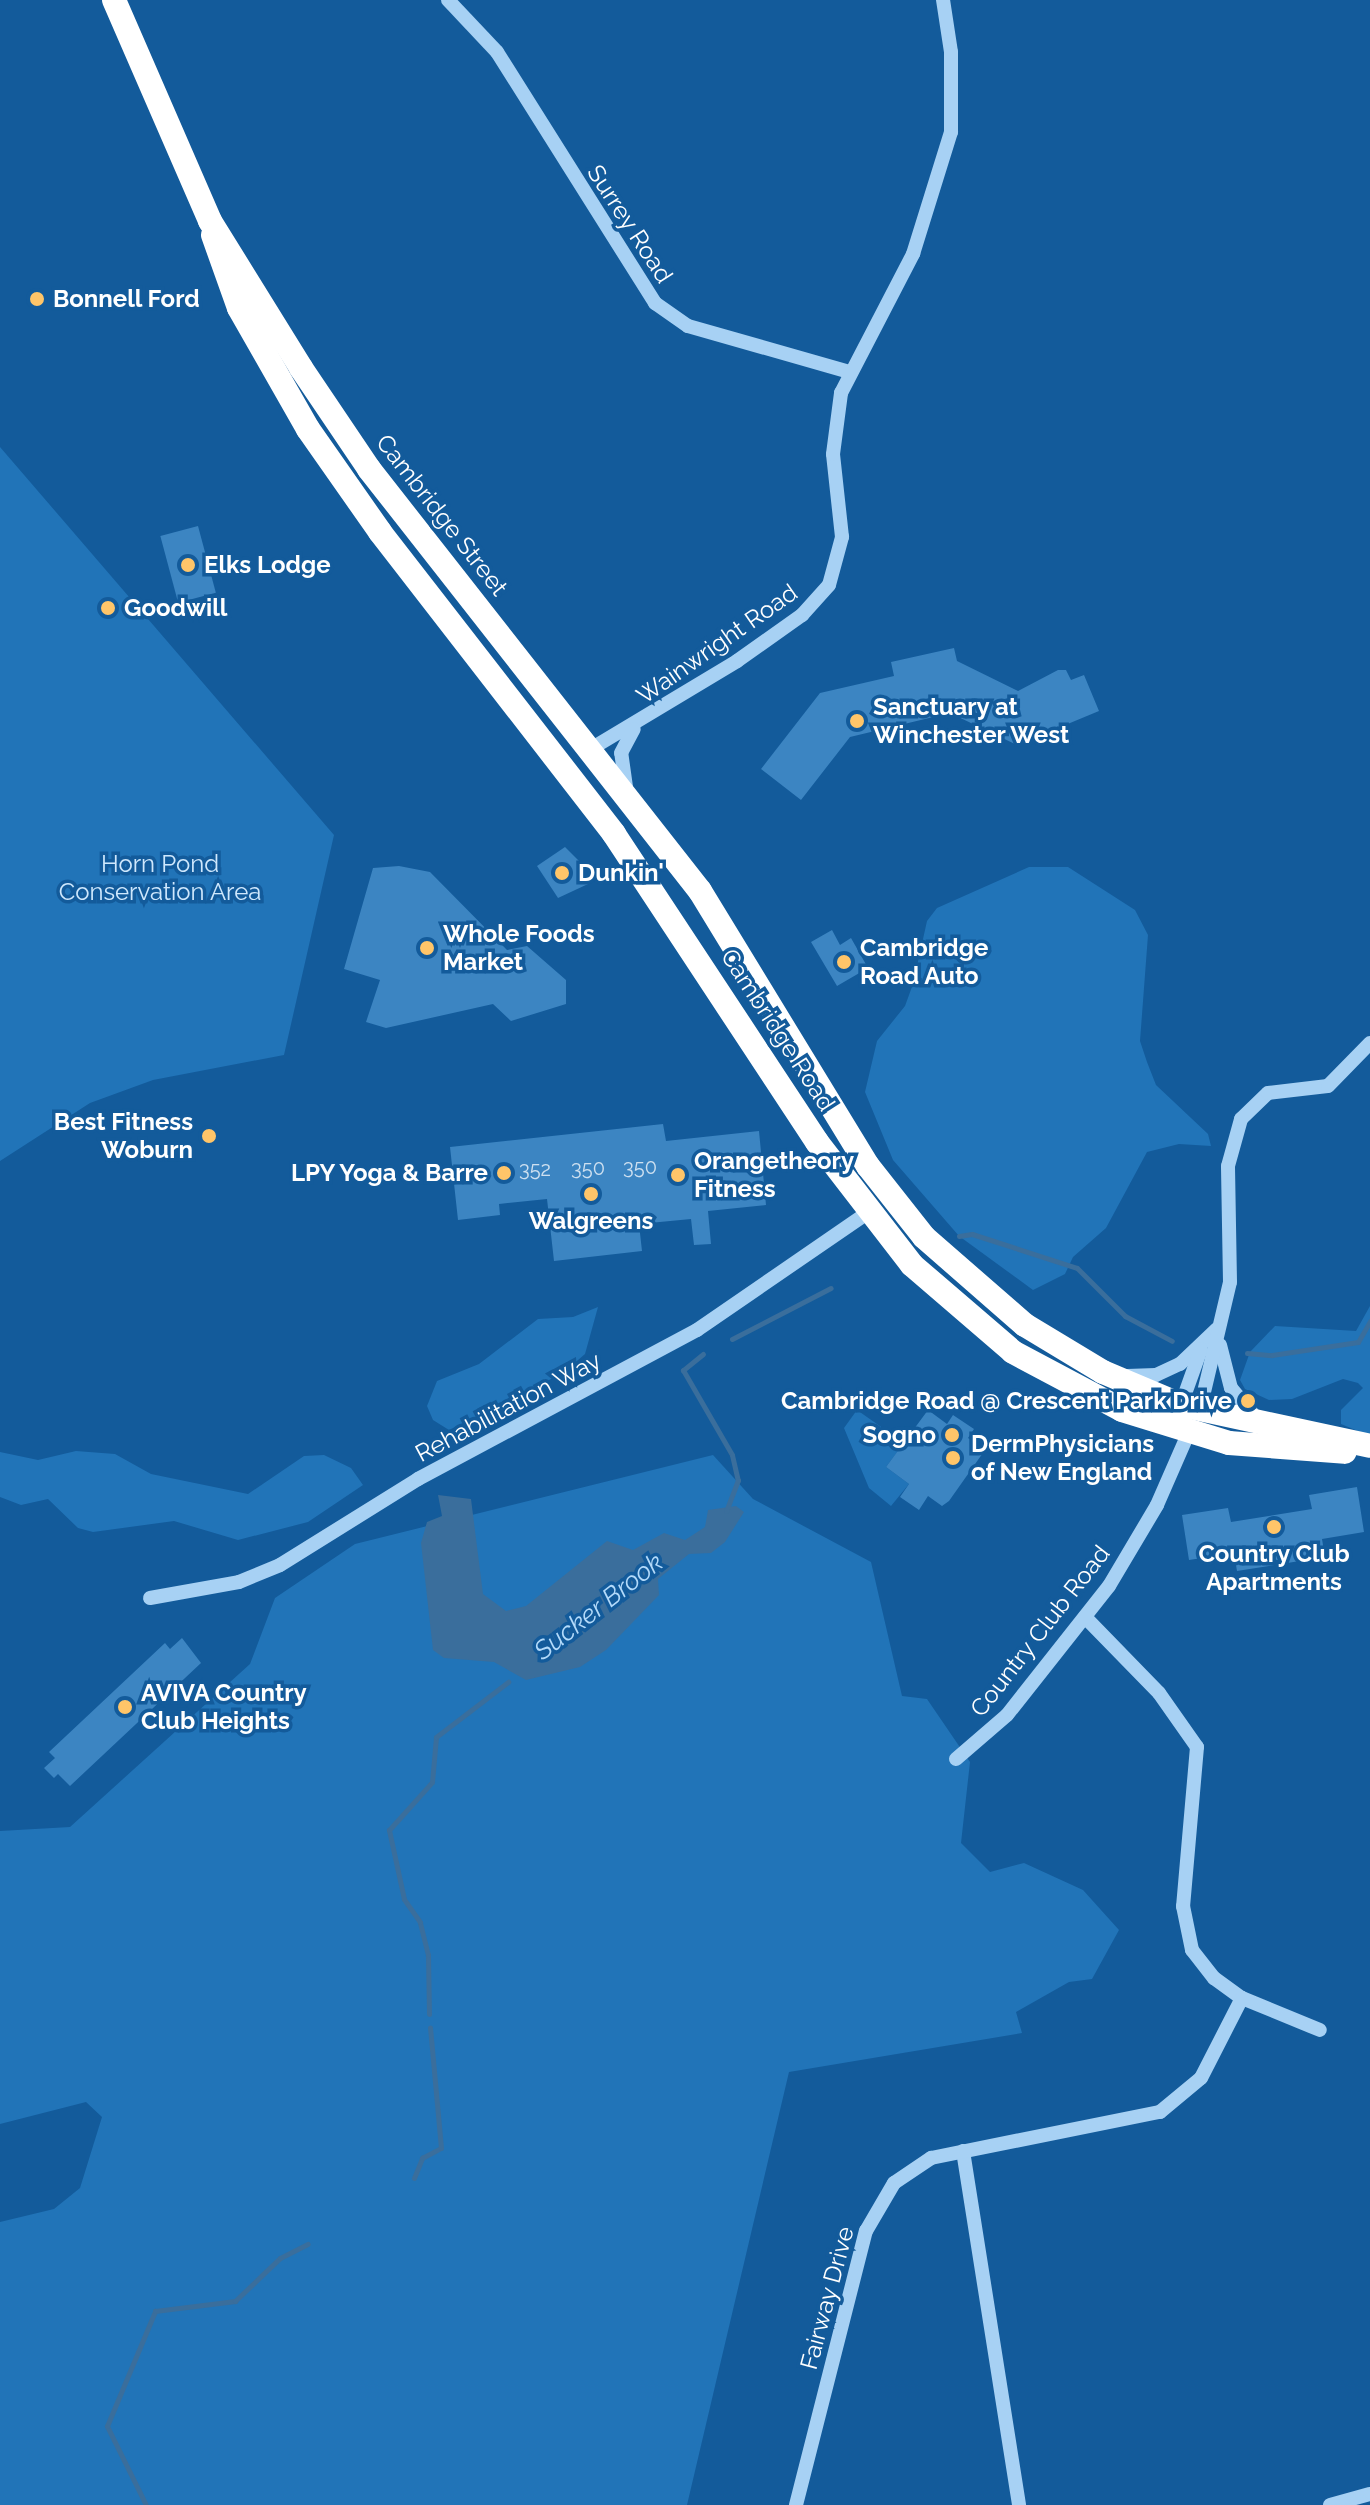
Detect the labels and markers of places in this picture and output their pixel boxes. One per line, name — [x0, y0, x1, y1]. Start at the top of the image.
place label: Bonnell Ford — [53, 285, 200, 313]
marker: Bonnell Ford — [28, 290, 46, 308]
place label: Elks Lodge — [204, 551, 331, 579]
marker: Elks Lodge — [179, 556, 197, 574]
place label: Goodwill — [124, 594, 227, 622]
marker: Goodwill — [99, 599, 117, 617]
place label: Sanctuary at Winchester West — [873, 693, 1071, 749]
marker: Sanctuary at Winchester West — [848, 712, 866, 730]
place label: Dunkin' — [578, 859, 664, 887]
marker: Dunkin' — [553, 864, 571, 882]
place label: Whole Foods Market — [443, 920, 595, 976]
place label: Cambridge Road Auto — [860, 934, 988, 990]
marker: Whole Foods Market — [418, 939, 436, 957]
marker: Cambridge Road Auto — [835, 953, 853, 971]
place label: Best Fitness Woburn — [54, 1108, 193, 1164]
marker: Best Fitness Woburn — [200, 1127, 218, 1145]
place label: Orangetheory Fitness — [694, 1147, 854, 1203]
place label: LPY Yoga & Barre — [289, 1159, 488, 1187]
marker: LPY Yoga & Barre — [495, 1164, 513, 1182]
marker: Orangetheory Fitness — [669, 1166, 687, 1184]
marker: Walgreens — [582, 1185, 600, 1203]
place label: Walgreens — [529, 1207, 653, 1235]
place label: Cambridge Road @ Crescent Park Drive — [781, 1387, 1232, 1415]
marker: Cambridge Road @ Crescent Park Drive — [1239, 1392, 1257, 1410]
place label: Sogno — [862, 1421, 936, 1449]
marker: Sogno — [943, 1426, 961, 1444]
place label: DermPhysicians of New England — [971, 1430, 1154, 1486]
marker: DermPhysicians of New England — [942, 1447, 964, 1469]
marker: Country Club Apartments — [1265, 1518, 1283, 1536]
place label: Country Club Apartments — [1198, 1540, 1350, 1596]
place label: AVIVA Country Club Heights — [141, 1679, 307, 1735]
marker: AVIVA Country Club Heights — [116, 1698, 134, 1716]

